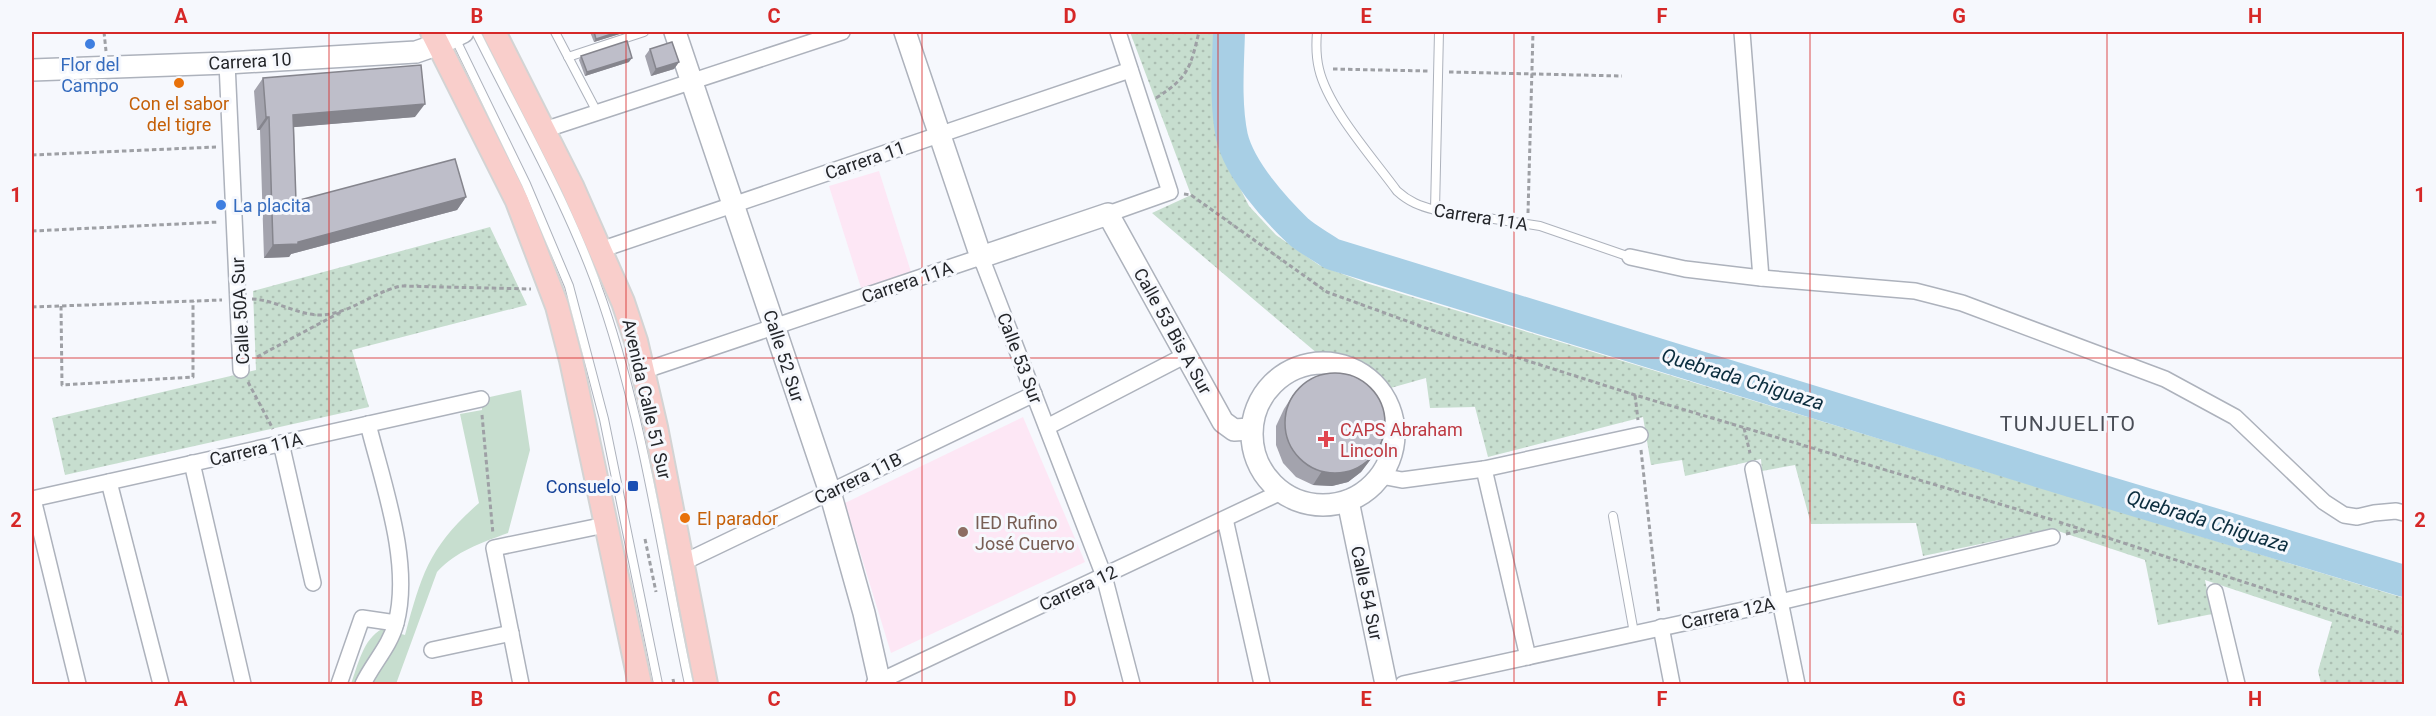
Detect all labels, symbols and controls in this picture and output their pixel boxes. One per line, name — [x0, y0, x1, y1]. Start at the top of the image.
text: A — [174, 4, 188, 28]
text: B — [471, 4, 483, 28]
text: C — [767, 4, 781, 28]
text: D — [1064, 4, 1077, 28]
text: E — [1360, 4, 1372, 28]
text: F — [1657, 4, 1668, 28]
text: G — [1952, 4, 1966, 28]
text: H — [2248, 4, 2262, 28]
marker: Flor del Campo — [83, 37, 97, 51]
street label: Carrera 10 — [208, 48, 292, 74]
place label: Flor del Campo — [60, 54, 120, 96]
marker: Con el sabor del tigre — [172, 76, 186, 90]
place label: Con el sabor del tigre — [129, 93, 229, 135]
street label: Carrera 11 — [822, 137, 908, 183]
text: 1 — [10, 183, 22, 207]
text: 1 — [2414, 183, 2426, 207]
place label: La placita — [233, 195, 311, 216]
marker: La placita — [214, 198, 228, 212]
street label: Carrera 11A — [1432, 199, 1530, 235]
street label: Calle 50A Sur — [227, 257, 253, 365]
street label: Carrera 11A — [859, 257, 956, 307]
street label: Calle 53 Bis A Sur — [1130, 264, 1216, 398]
street label: Calle 52 Sur — [759, 307, 809, 405]
street label: Calle 53 Sur — [993, 310, 1047, 406]
street label: Avenida Calle 51 Sur — [618, 317, 676, 481]
water label: Quebrada Chiguaza — [1659, 343, 1827, 415]
district label: TUNJUELITO — [2000, 412, 2136, 436]
place label: CAPS Abraham Lincoln — [1340, 419, 1463, 461]
street label: Carrera 11A — [207, 428, 305, 470]
marker: CAPS Abraham Lincoln — [1317, 430, 1335, 448]
street label: Carrera 11B — [811, 448, 905, 508]
place label: Consuelo — [546, 476, 621, 497]
marker: Consuelo — [626, 479, 640, 493]
water label: Quebrada Chiguaza — [2124, 485, 2292, 557]
text: 2 — [10, 508, 22, 532]
place label: El parador — [697, 508, 778, 529]
text: 2 — [2414, 508, 2426, 532]
marker: El parador — [678, 511, 692, 525]
place label: IED Rufino José Cuervo — [975, 512, 1075, 554]
marker: IED Rufino José Cuervo — [956, 525, 970, 539]
street label: Calle 54 Sur — [1347, 544, 1387, 642]
street label: Carrera 12 — [1036, 561, 1120, 615]
street label: Carrera 12A — [1679, 593, 1777, 633]
text: A — [174, 687, 188, 711]
text: B — [471, 687, 483, 711]
text: C — [767, 687, 781, 711]
text: D — [1064, 687, 1077, 711]
text: E — [1360, 687, 1372, 711]
text: F — [1657, 687, 1668, 711]
text: G — [1952, 687, 1966, 711]
text: H — [2248, 687, 2262, 711]

